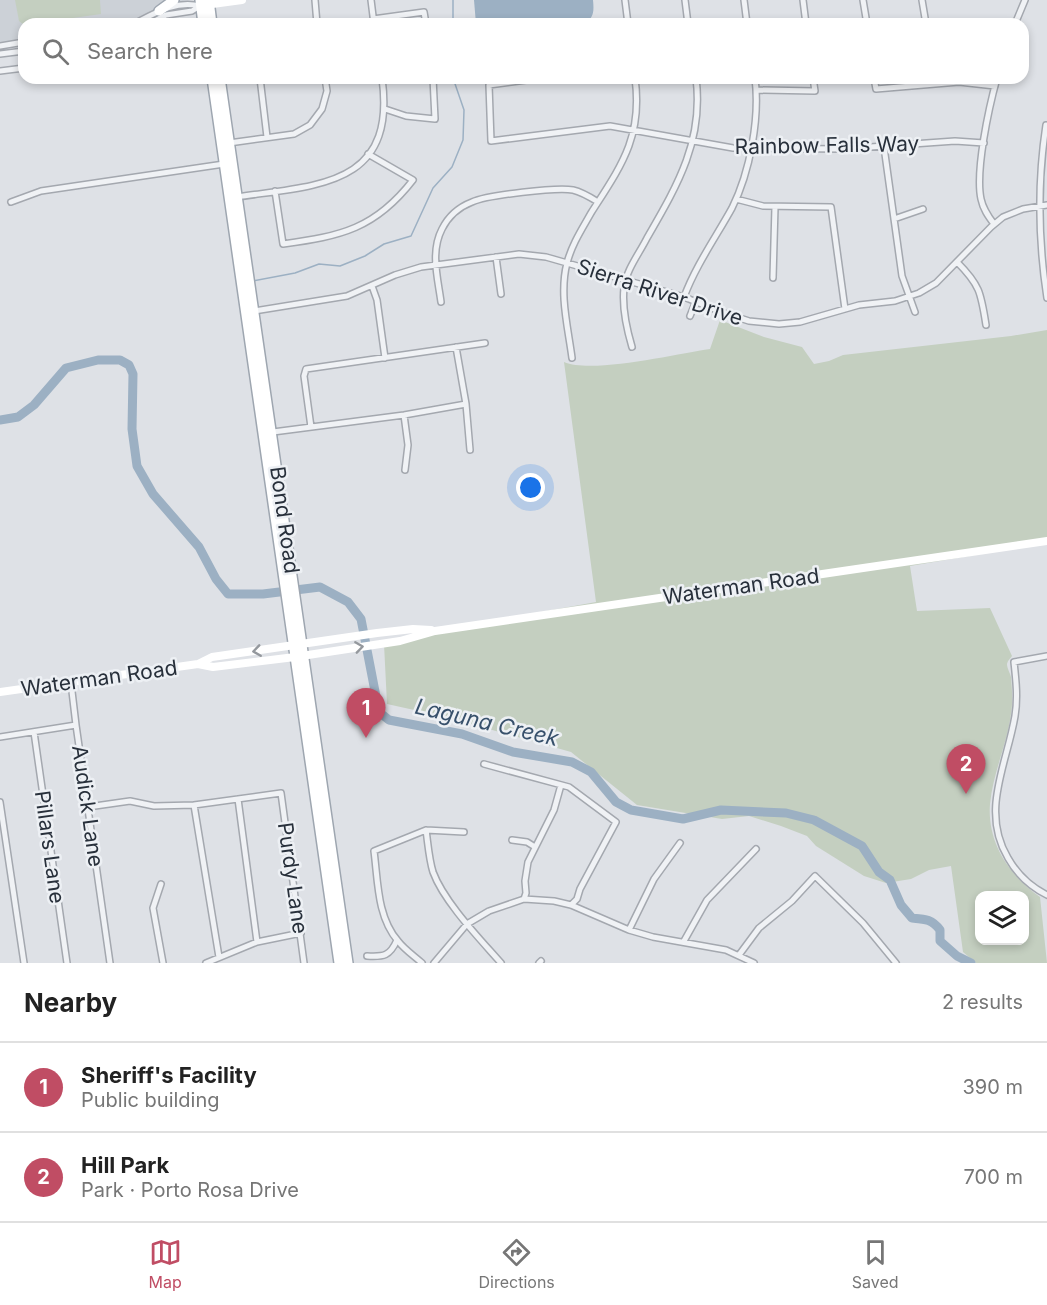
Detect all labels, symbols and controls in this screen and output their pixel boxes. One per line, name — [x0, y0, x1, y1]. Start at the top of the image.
search box — [18, 18, 1029, 84]
icon: search — [39, 35, 72, 68]
text: Search here — [87, 38, 213, 64]
street label: Rainbow Falls Way — [734, 131, 920, 159]
street label: Sierra River Drive — [574, 253, 746, 331]
street label: Bond Road — [265, 465, 305, 575]
your location — [516, 473, 545, 502]
street label: Waterman Road — [661, 563, 821, 609]
one-way arrow — [354, 642, 363, 654]
one-way arrow — [253, 644, 262, 656]
street label: Waterman Road — [19, 655, 179, 701]
pin: 1 — [346, 688, 386, 738]
water label: Laguna Creek — [413, 693, 562, 751]
street label: Audick Lane — [67, 744, 109, 868]
pin: 2 — [946, 744, 986, 794]
street label: Pillars Lane — [30, 789, 70, 905]
street label: Purdy Lane — [273, 821, 313, 935]
map controls — [975, 891, 1029, 945]
button: layers — [975, 891, 1029, 945]
text: Nearby — [24, 987, 117, 1018]
text: 2 results — [942, 990, 1023, 1014]
text: Sheriff's Facility — [81, 1062, 257, 1088]
text: 1 — [39, 1075, 48, 1099]
text: 390 m — [962, 1075, 1023, 1099]
text: Public building — [81, 1088, 220, 1112]
text: Hill Park — [81, 1152, 169, 1178]
text: 2 — [37, 1165, 50, 1189]
text: 700 m — [964, 1165, 1023, 1189]
text: Park · Porto Rosa Drive — [81, 1178, 299, 1202]
tab: Map — [148, 1236, 182, 1292]
tab: Directions — [479, 1236, 555, 1292]
tab: Saved — [852, 1236, 899, 1292]

